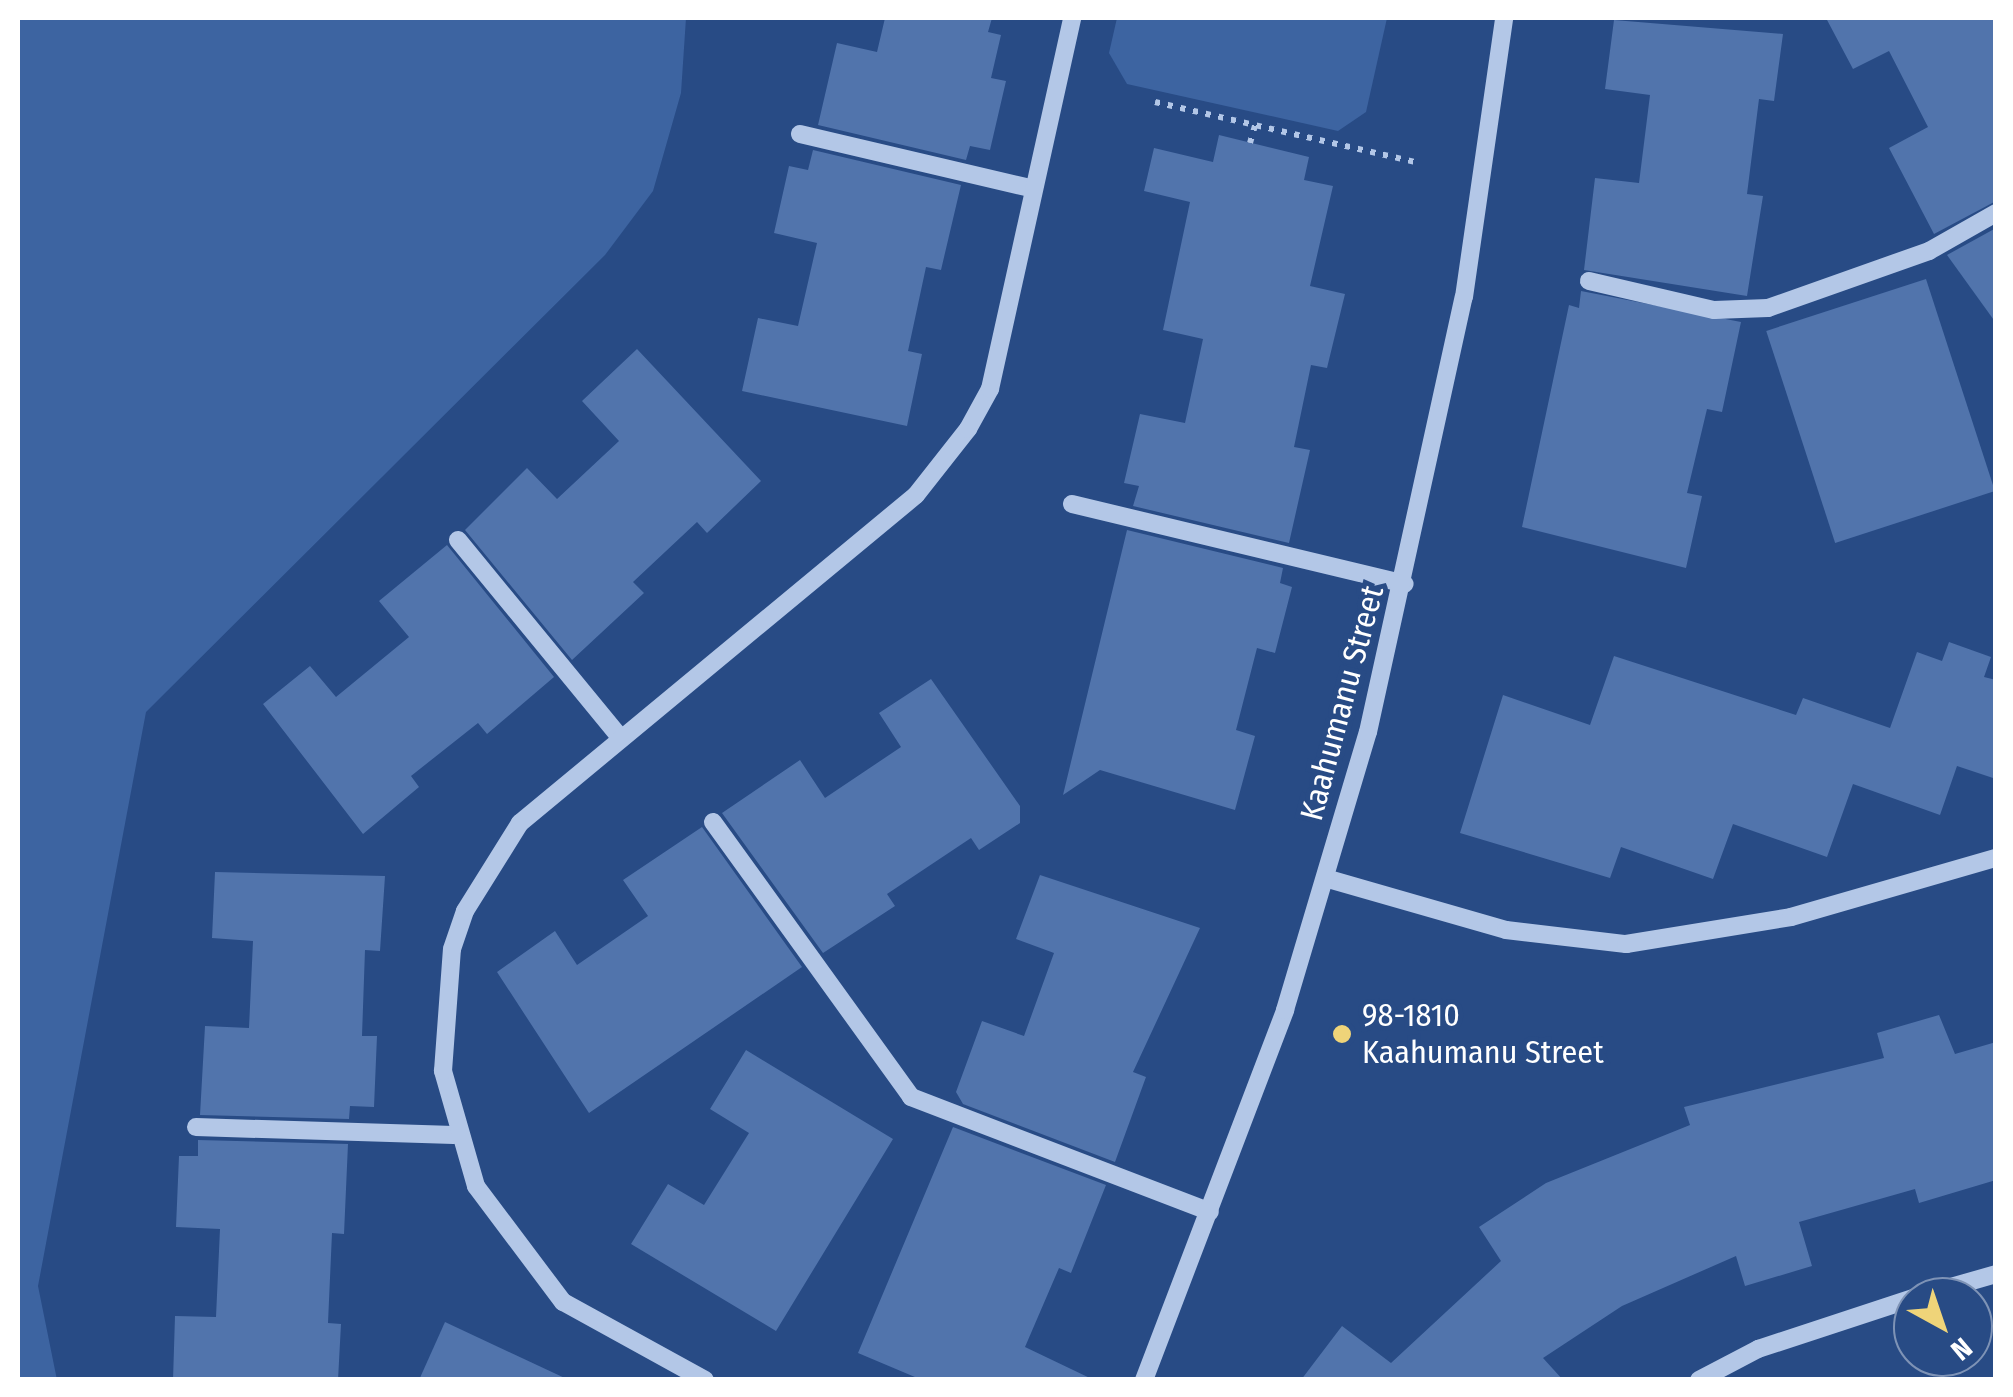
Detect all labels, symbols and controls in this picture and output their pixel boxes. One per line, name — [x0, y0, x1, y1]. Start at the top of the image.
street label: Kaahumanu Street — [1292, 581, 1392, 825]
place label: 98-1810 Kaahumanu Street — [1362, 997, 1604, 1072]
marker: 98-1810 Kaahumanu Street — [1331, 1023, 1353, 1045]
north arrow — [1893, 1277, 1993, 1377]
text: N — [1944, 1331, 1978, 1367]

